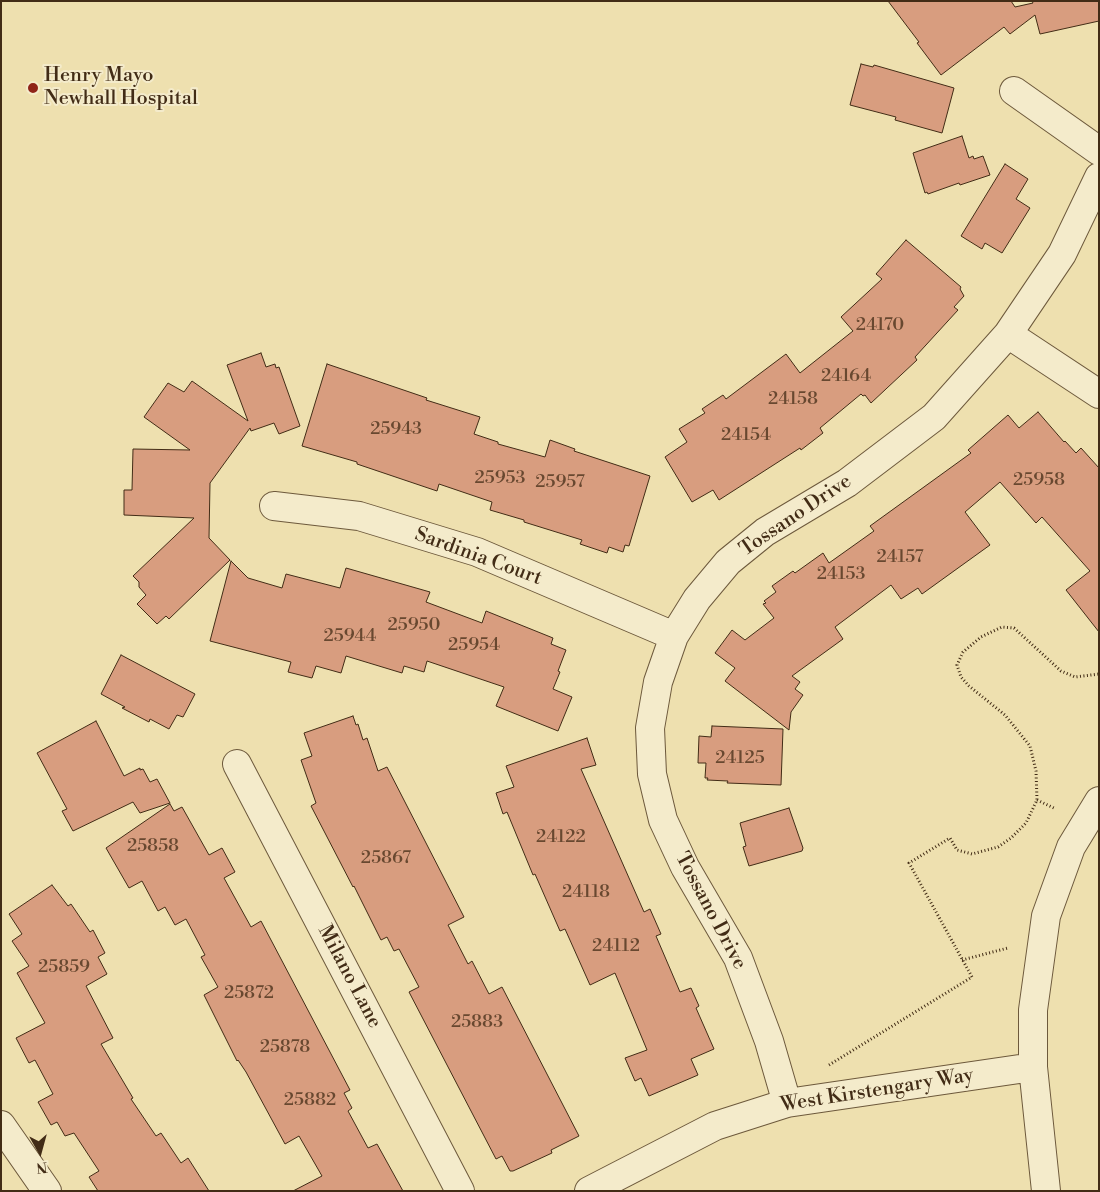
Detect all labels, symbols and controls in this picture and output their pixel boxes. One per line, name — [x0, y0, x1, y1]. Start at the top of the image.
place label: Henry Mayo Newhall Hospital — [44, 64, 198, 111]
marker: Henry Mayo Newhall Hospital — [26, 81, 40, 95]
house number: 24170 — [856, 315, 904, 337]
house number: 24164 — [821, 366, 871, 388]
house number: 24158 — [768, 389, 818, 411]
house number: 25943 — [370, 419, 422, 441]
house number: 24154 — [721, 425, 771, 447]
house number: 25953 — [475, 468, 525, 490]
street label: Tossano Drive — [736, 470, 856, 562]
house number: 25958 — [1013, 470, 1065, 492]
house number: 25957 — [535, 472, 585, 494]
street label: Sardinia Court — [411, 523, 545, 591]
house number: 24157 — [876, 547, 924, 569]
house number: 24153 — [817, 564, 865, 586]
house number: 25950 — [388, 615, 440, 637]
house number: 25944 — [324, 626, 376, 648]
house number: 25954 — [448, 635, 500, 657]
house number: 24125 — [715, 748, 765, 770]
house number: 24122 — [536, 827, 586, 849]
house number: 25858 — [127, 836, 179, 858]
house number: 25867 — [361, 848, 411, 870]
street label: Tossano Drive — [669, 848, 751, 974]
house number: 24118 — [562, 882, 610, 904]
street label: Milano Lane — [312, 921, 386, 1033]
house number: 24112 — [592, 936, 640, 958]
house number: 25859 — [38, 957, 90, 979]
house number: 25872 — [224, 983, 274, 1005]
house number: 25883 — [451, 1012, 503, 1034]
house number: 25878 — [260, 1037, 310, 1059]
street label: West Kirstengary Way — [779, 1064, 975, 1118]
house number: 25882 — [284, 1090, 336, 1112]
north arrow — [15, 1127, 65, 1177]
text: N — [35, 1157, 48, 1176]

